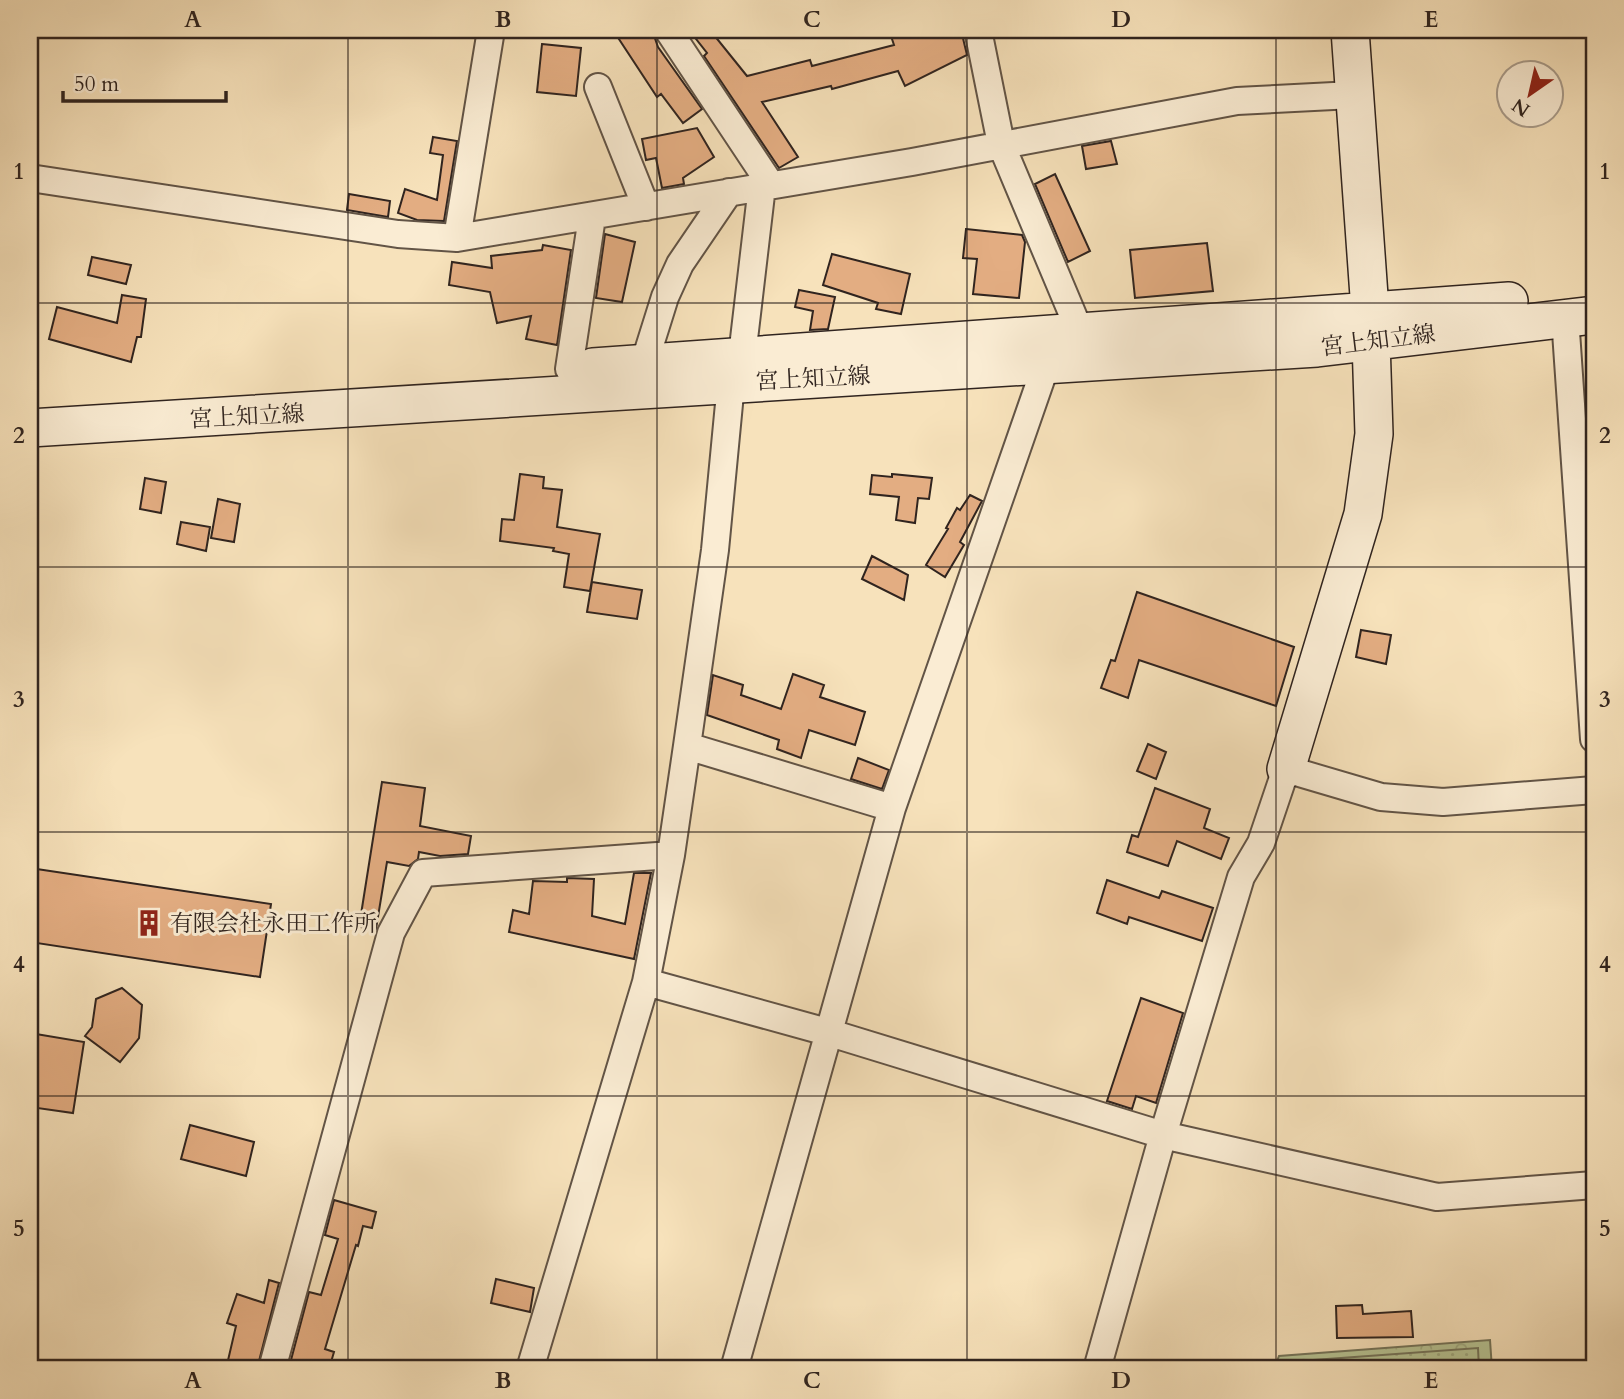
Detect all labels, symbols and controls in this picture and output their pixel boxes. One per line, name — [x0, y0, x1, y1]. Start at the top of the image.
text: A — [184, 4, 202, 35]
text: B — [495, 4, 511, 35]
text: C — [803, 4, 821, 35]
text: D — [1111, 4, 1131, 35]
text: E — [1424, 4, 1438, 35]
scale bar — [63, 60, 226, 104]
north arrow — [1494, 60, 1564, 130]
text: 50 m — [74, 70, 119, 99]
text: N — [1507, 92, 1535, 123]
text: 1 — [13, 156, 25, 187]
text: 1 — [1599, 156, 1611, 187]
street label: 宮上知立線 — [1319, 318, 1437, 363]
street label: 宮上知立線 — [755, 360, 871, 397]
street label: 宮上知立線 — [189, 398, 305, 435]
text: 2 — [13, 420, 25, 451]
text: 2 — [1599, 420, 1611, 451]
text: 3 — [13, 684, 25, 715]
text: 3 — [1599, 684, 1611, 715]
building icon: 有限会社永田工作所 — [134, 908, 164, 938]
place label: 有限会社永田工作所 — [170, 908, 377, 939]
text: 4 — [13, 949, 25, 980]
text: 4 — [1599, 949, 1611, 980]
text: 5 — [13, 1213, 25, 1244]
text: 5 — [1599, 1213, 1611, 1244]
text: A — [184, 1365, 202, 1396]
text: B — [495, 1365, 511, 1396]
text: C — [803, 1365, 821, 1396]
text: D — [1111, 1365, 1131, 1396]
text: E — [1424, 1365, 1438, 1396]

